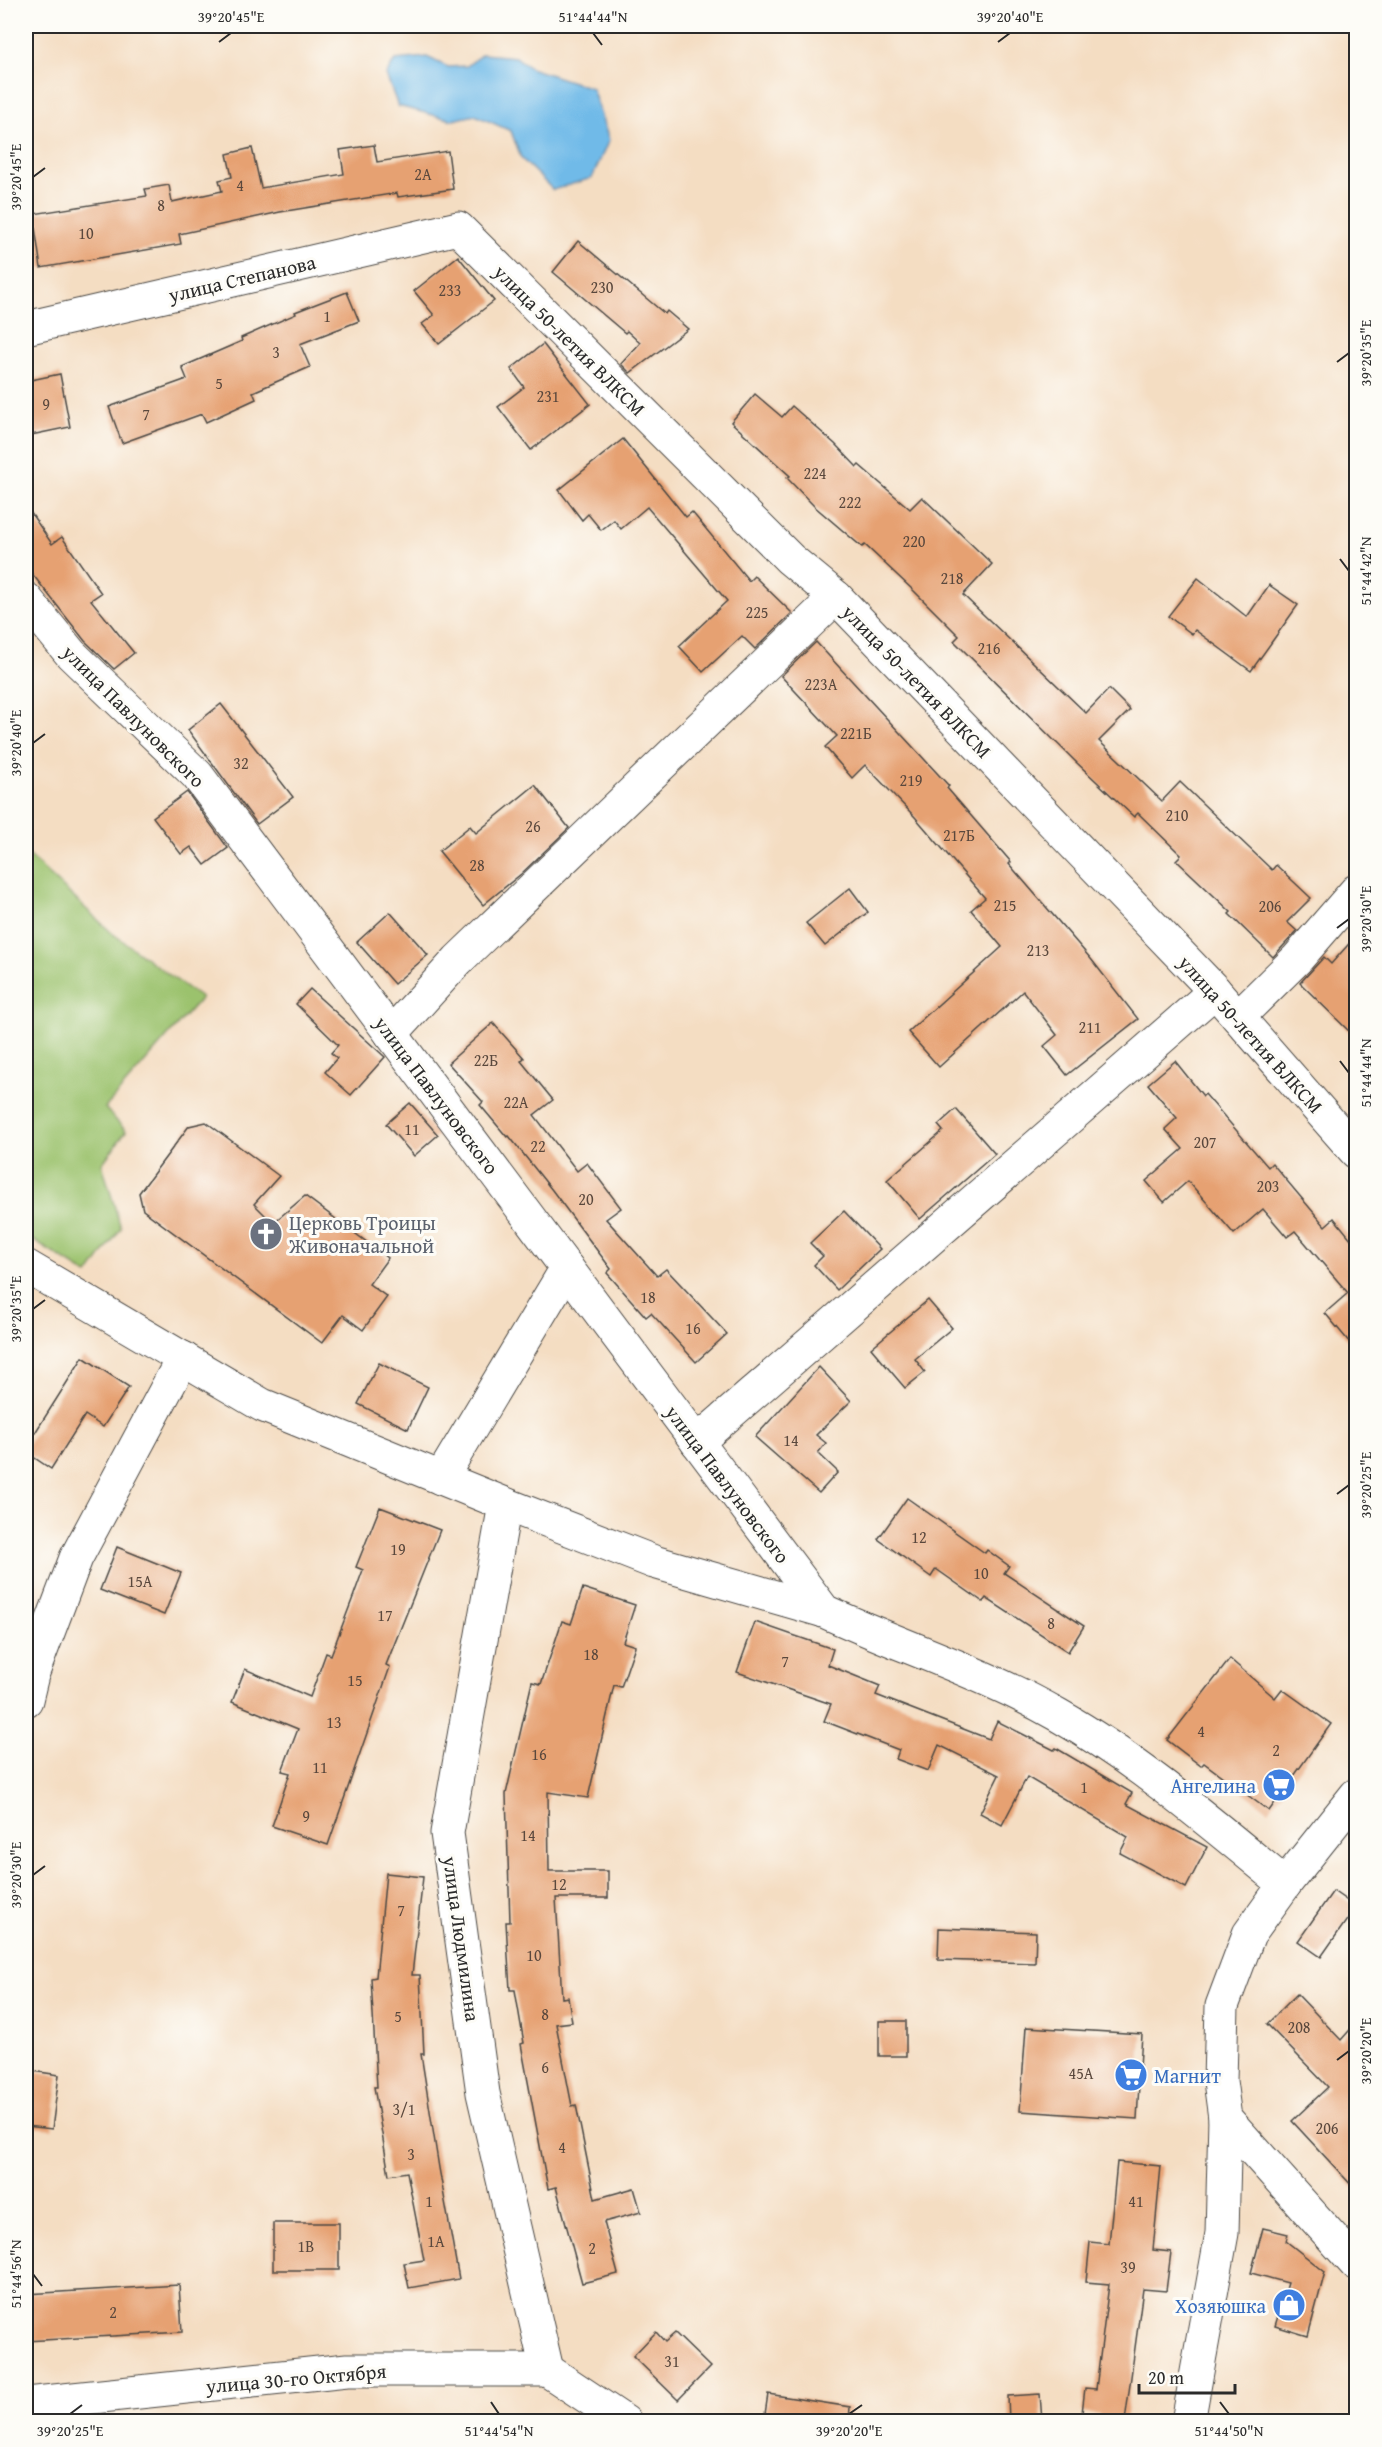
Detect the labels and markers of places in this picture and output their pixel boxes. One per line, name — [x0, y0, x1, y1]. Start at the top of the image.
place label: Церковь Троицы Живоначальной — [288, 1208, 436, 1260]
church icon: Церковь Троицы Живоначальной — [248, 1216, 284, 1252]
supermarket icon: Ангелина — [1261, 1767, 1297, 1803]
place label: Ангелина — [1170, 1771, 1256, 1800]
supermarket icon: Магнит — [1113, 2057, 1149, 2093]
place label: Магнит — [1154, 2061, 1221, 2090]
shop icon: Хозяюшка — [1271, 2287, 1307, 2323]
place label: Хозяюшка — [1175, 2291, 1266, 2320]

